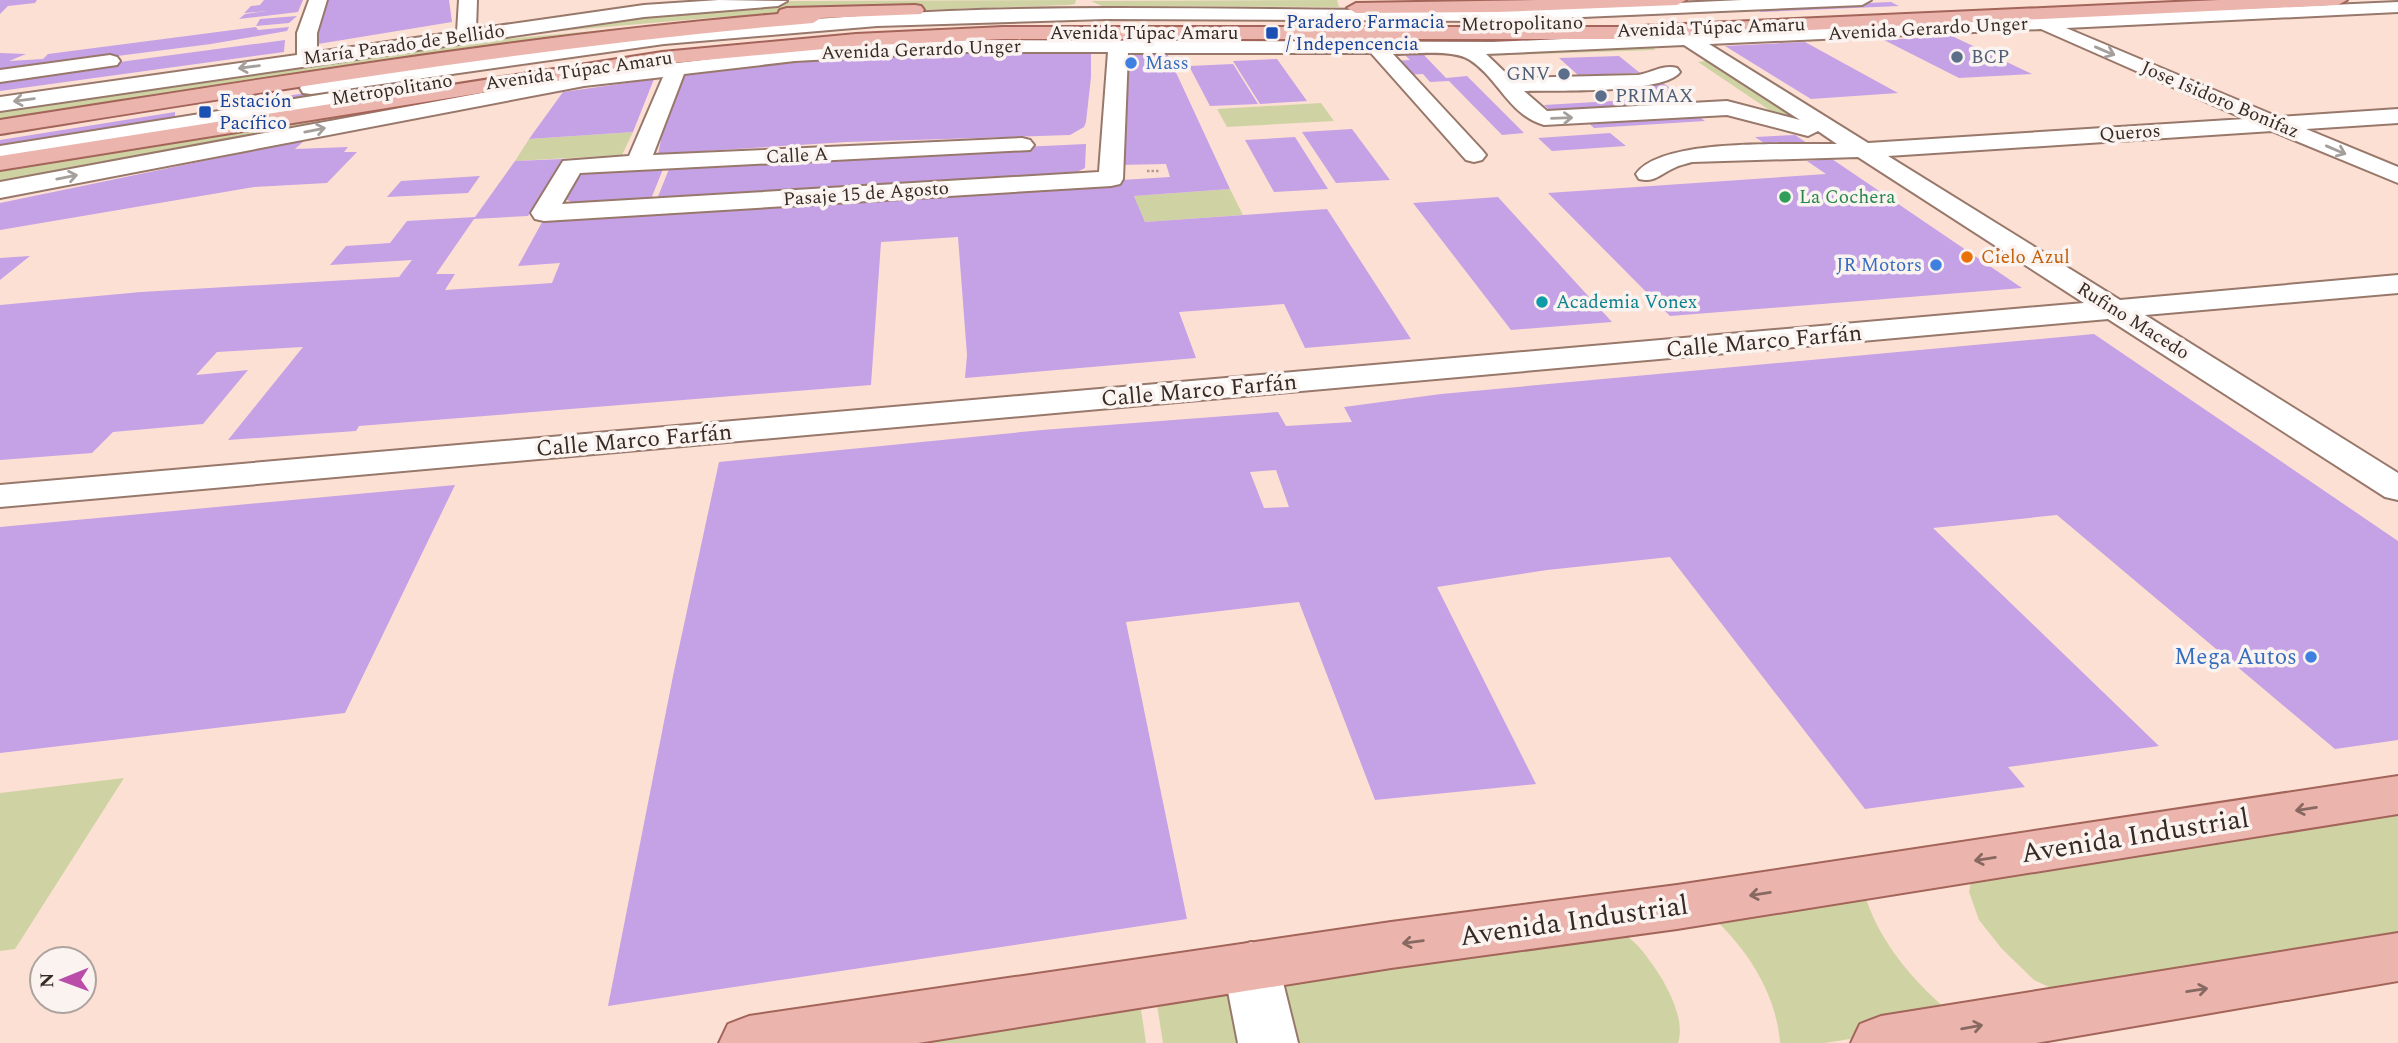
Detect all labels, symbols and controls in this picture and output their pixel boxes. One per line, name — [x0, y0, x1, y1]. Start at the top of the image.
place label: Paradero Farmacia / Indepencencia — [1286, 8, 1445, 59]
street label: Metropolitano — [1461, 8, 1583, 40]
street label: Avenida Gerardo Unger — [1827, 9, 2029, 49]
street label: Avenida Túpac Amaru — [1616, 10, 1806, 46]
street label: María Parado de Bellido — [301, 17, 507, 73]
street label: Avenida Túpac Amaru — [1050, 19, 1239, 48]
marker: Paradero Farmacia / Indepencencia — [1264, 25, 1280, 41]
street label: Avenida Gerardo Unger — [820, 32, 1022, 68]
street label: Avenida Túpac Amaru — [484, 43, 675, 98]
place label: BCP — [1971, 43, 2009, 72]
one-way arrow — [2093, 45, 2115, 58]
place label: Mass — [1145, 49, 1189, 78]
marker: BCP — [1949, 49, 1965, 65]
street label: Jose Isidoro Bonifaz — [2137, 54, 2303, 146]
marker: Mass — [1123, 55, 1139, 71]
place label: GNV — [1506, 60, 1550, 89]
one-way arrow — [238, 61, 261, 74]
street label: Metropolitano — [329, 66, 455, 114]
marker: GNV — [1556, 66, 1572, 82]
place label: PRIMAX — [1615, 82, 1693, 111]
place label: Estación Pacífico — [219, 87, 292, 138]
marker: PRIMAX — [1593, 88, 1609, 104]
one-way arrow — [13, 94, 36, 107]
marker: Estación Pacífico — [197, 104, 213, 120]
one-way arrow — [1550, 112, 1573, 125]
street label: Queros — [2098, 116, 2162, 150]
one-way arrow — [303, 122, 326, 136]
street label: Calle A — [765, 140, 829, 172]
one-way arrow — [2325, 144, 2346, 157]
one-way arrow — [55, 170, 78, 183]
street label: Pasaje 15 de Agosto — [782, 174, 950, 214]
place label: La Cochera — [1799, 183, 1896, 212]
marker: La Cochera — [1777, 189, 1793, 205]
place label: Cielo Azul — [1981, 243, 2070, 272]
marker: Cielo Azul — [1959, 249, 1975, 265]
place label: JR Motors — [1836, 251, 1922, 280]
marker: JR Motors — [1928, 257, 1944, 273]
street label: Rufino Macedo — [2071, 275, 2195, 367]
place label: Academia Vonex — [1556, 288, 1697, 317]
marker: Academia Vonex — [1534, 294, 1550, 310]
street label: Calle Marco Farfán — [1665, 316, 1863, 368]
street label: Calle Marco Farfán — [1100, 365, 1298, 417]
street label: Calle Marco Farfán — [535, 415, 733, 467]
place label: Mega Autos — [2174, 640, 2297, 675]
marker: Mega Autos — [2303, 649, 2319, 665]
street label: Avenida Industrial — [2018, 797, 2252, 875]
one-way arrow — [2295, 803, 2318, 816]
one-way arrow — [1974, 853, 1997, 866]
street label: Avenida Industrial — [1457, 884, 1691, 958]
one-way arrow — [1749, 888, 1772, 901]
one-way arrow — [1402, 936, 1425, 949]
north arrow — [28, 945, 98, 1015]
text: N — [33, 972, 62, 988]
one-way arrow — [2185, 983, 2208, 996]
one-way arrow — [1961, 1020, 1983, 1033]

